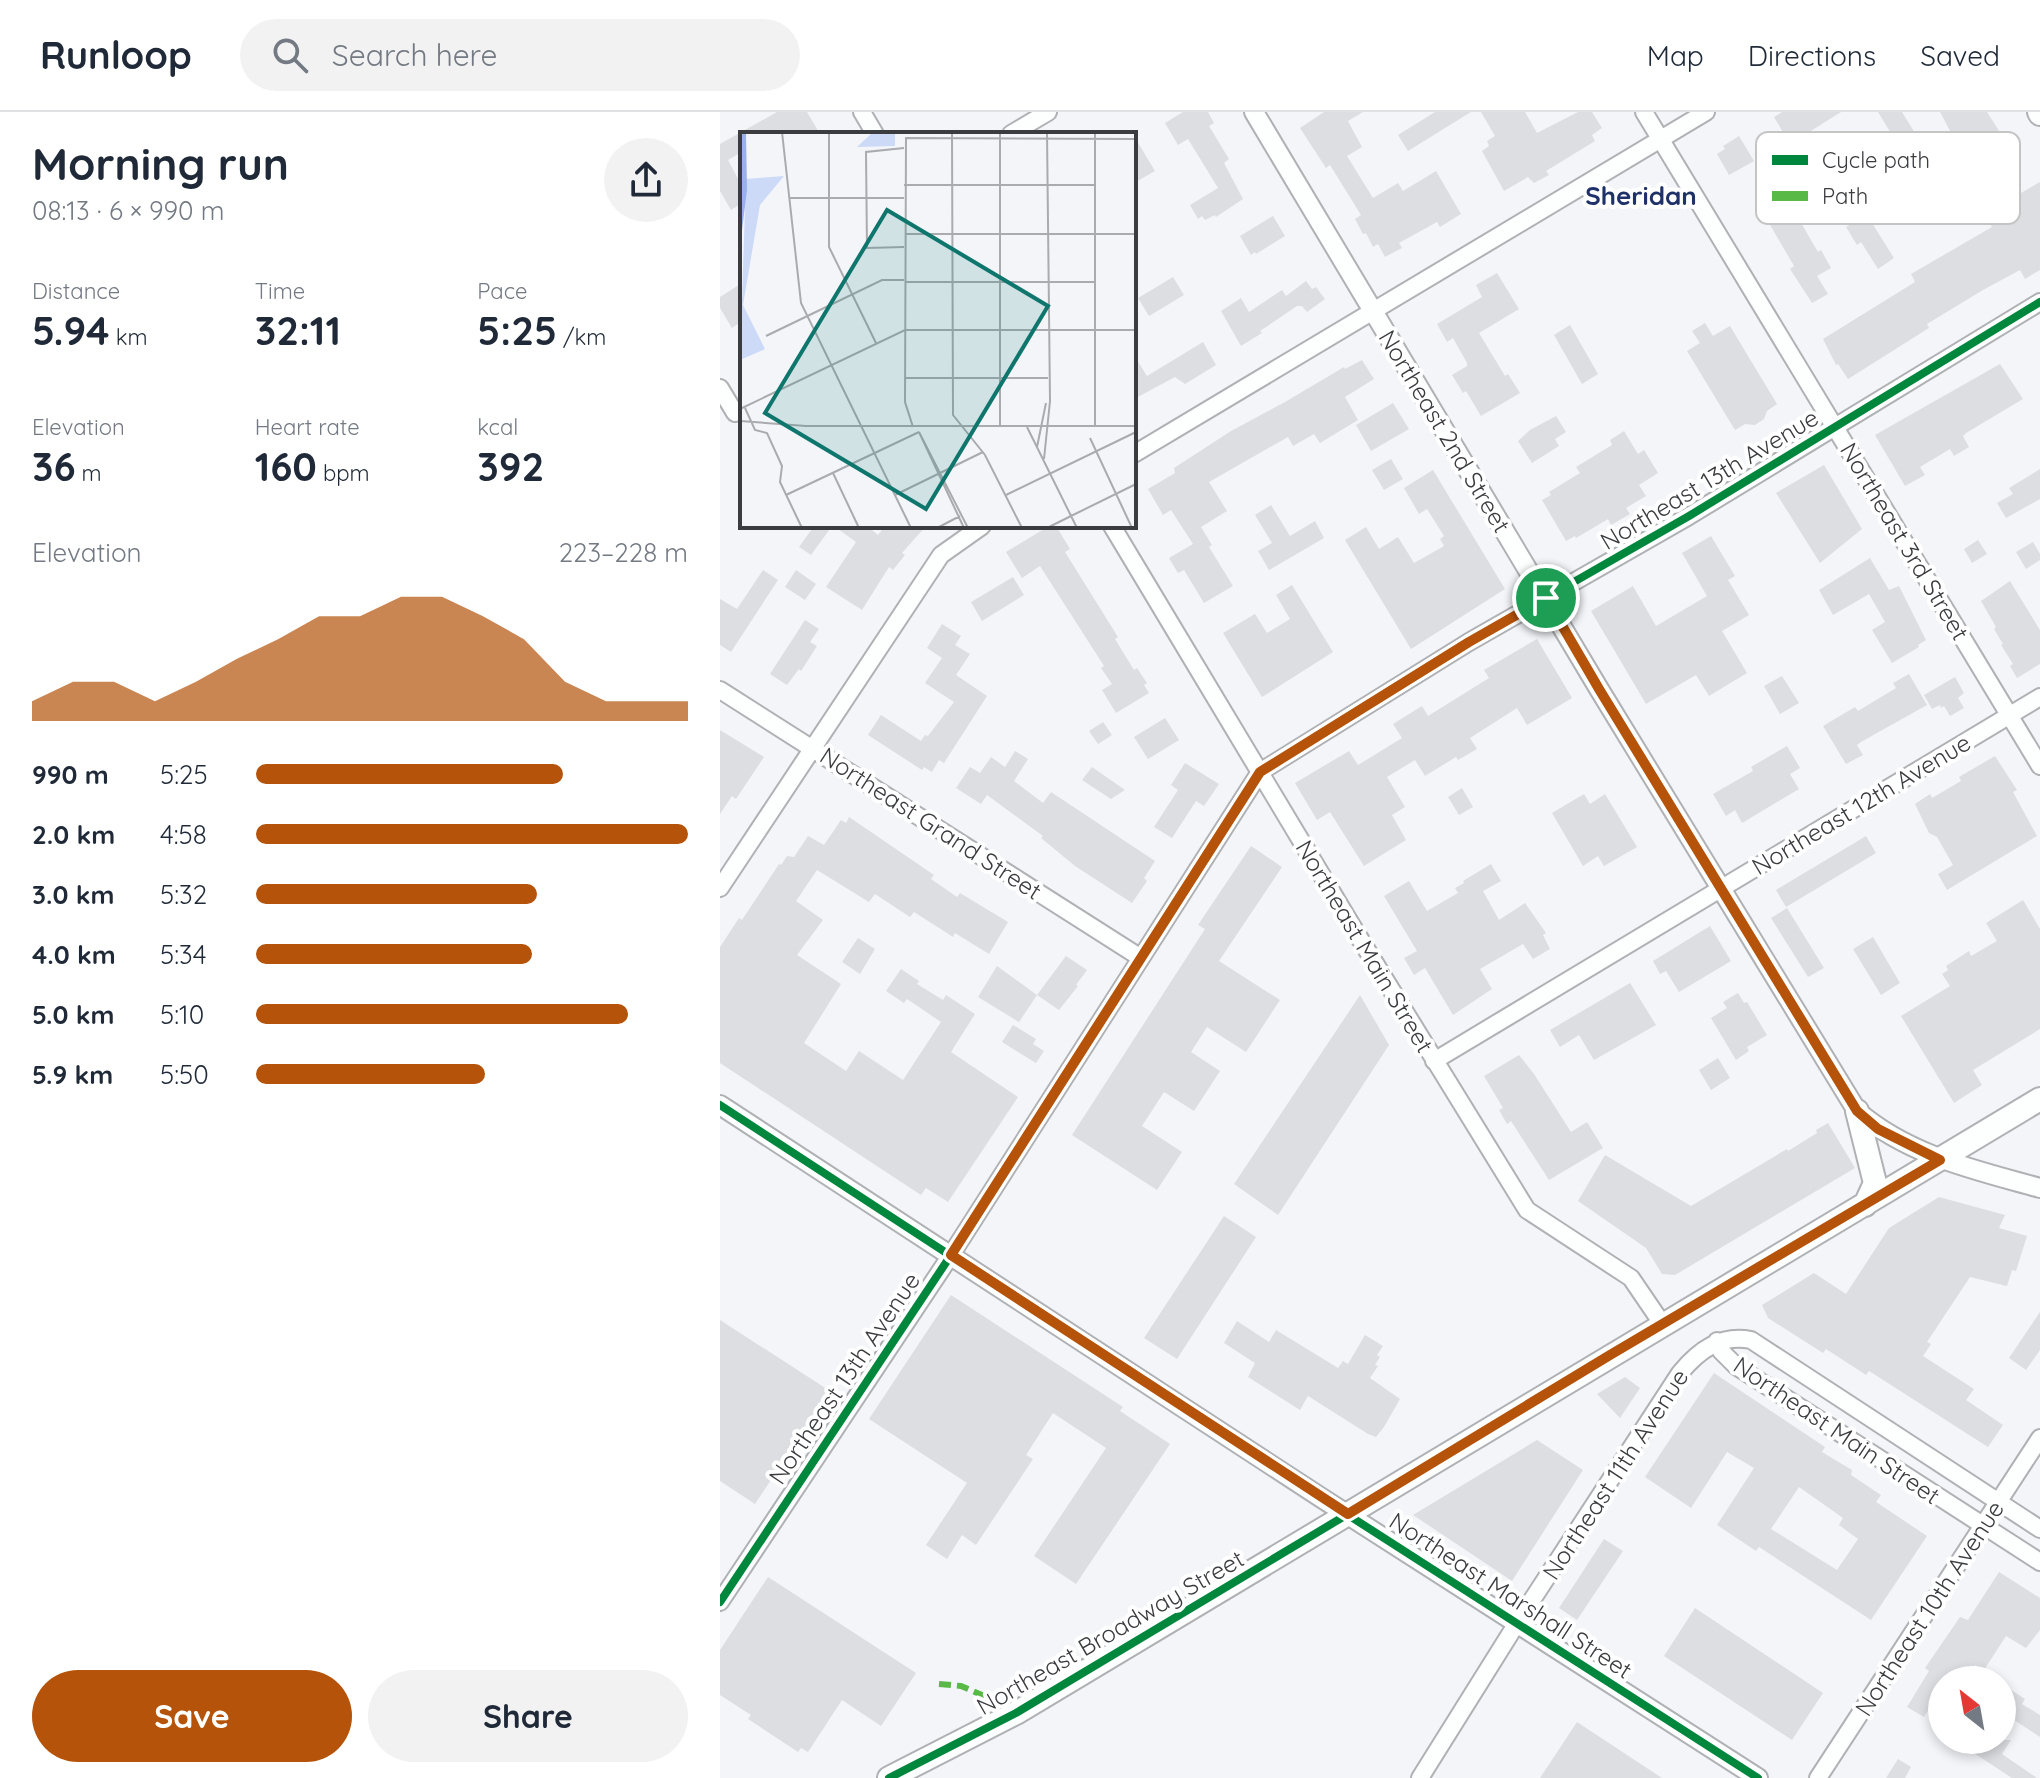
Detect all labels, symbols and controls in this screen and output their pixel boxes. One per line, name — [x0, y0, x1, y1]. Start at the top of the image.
search box — [240, 19, 800, 91]
text: Runloop — [40, 31, 192, 79]
icon: search — [268, 33, 312, 77]
text: Search here — [332, 36, 497, 74]
text: Map — [1647, 38, 1704, 73]
text: Directions — [1748, 38, 1876, 73]
text: Saved — [1920, 38, 2000, 73]
inset map — [740, 132, 1136, 528]
legend — [1756, 132, 2020, 224]
text: Morning run — [32, 136, 289, 191]
button: share — [604, 138, 688, 222]
text: Cycle path — [1822, 146, 1930, 174]
district label: Sheridan — [1585, 179, 1697, 212]
text: Path — [1822, 182, 1868, 210]
text: 08:13 · 6 × 990 m — [32, 194, 224, 227]
text: Distance — [32, 277, 120, 305]
text: Time — [255, 277, 305, 305]
text: Pace — [477, 277, 528, 305]
text: 5.94 — [32, 305, 110, 355]
text: 32:11 — [255, 305, 341, 355]
text: 5:25 — [477, 305, 557, 355]
text: km — [110, 323, 147, 351]
text: /km — [557, 323, 606, 351]
street label: Northeast 2nd Street — [1373, 324, 1517, 538]
street label: Northeast 13th Avenue — [1595, 402, 1823, 556]
text: Elevation — [32, 413, 125, 441]
text: Heart rate — [255, 413, 360, 441]
text: kcal — [477, 413, 518, 441]
street label: Northeast 3rd Street — [1834, 437, 1976, 645]
text: 36 — [32, 441, 76, 491]
text: 160 — [255, 441, 317, 491]
text: 392 — [477, 441, 544, 491]
text: m — [76, 459, 102, 487]
text: bpm — [317, 459, 370, 487]
text: Elevation — [32, 536, 142, 569]
text: 223–228 m — [559, 536, 688, 569]
pin — [1512, 564, 1580, 632]
icon: arrive — [1524, 576, 1568, 620]
street label: Northeast 12th Avenue — [1746, 727, 1976, 881]
street label: Northeast Grand Street — [815, 740, 1047, 906]
text: 990 m — [32, 758, 109, 791]
text: 5:25 — [160, 758, 208, 791]
text: 2.0 km — [32, 818, 115, 851]
text: 4:58 — [160, 818, 207, 851]
street label: Northeast Main Street — [1290, 834, 1440, 1058]
text: 3.0 km — [32, 878, 114, 911]
text: 5:32 — [160, 878, 207, 911]
text: 4.0 km — [32, 938, 116, 971]
text: 5:34 — [160, 938, 206, 971]
text: 5.0 km — [32, 998, 114, 1031]
text: 5:10 — [160, 998, 204, 1031]
text: 5.9 km — [32, 1058, 113, 1091]
text: 5:50 — [160, 1058, 209, 1091]
street label: Northeast 13th Avenue — [762, 1266, 926, 1490]
street label: Northeast Main Street — [1728, 1350, 1946, 1510]
street label: Northeast 11th Avenue — [1536, 1363, 1694, 1585]
street label: Northeast 10th Avenue — [1848, 1495, 2010, 1721]
street label: Northeast Marshall Street — [1384, 1505, 1638, 1685]
street label: Northeast Broadway Street — [971, 1543, 1249, 1721]
north arrow — [1928, 1666, 2016, 1754]
map controls — [1928, 1666, 2016, 1754]
button: Save — [32, 1670, 352, 1762]
button: Share — [368, 1670, 688, 1762]

